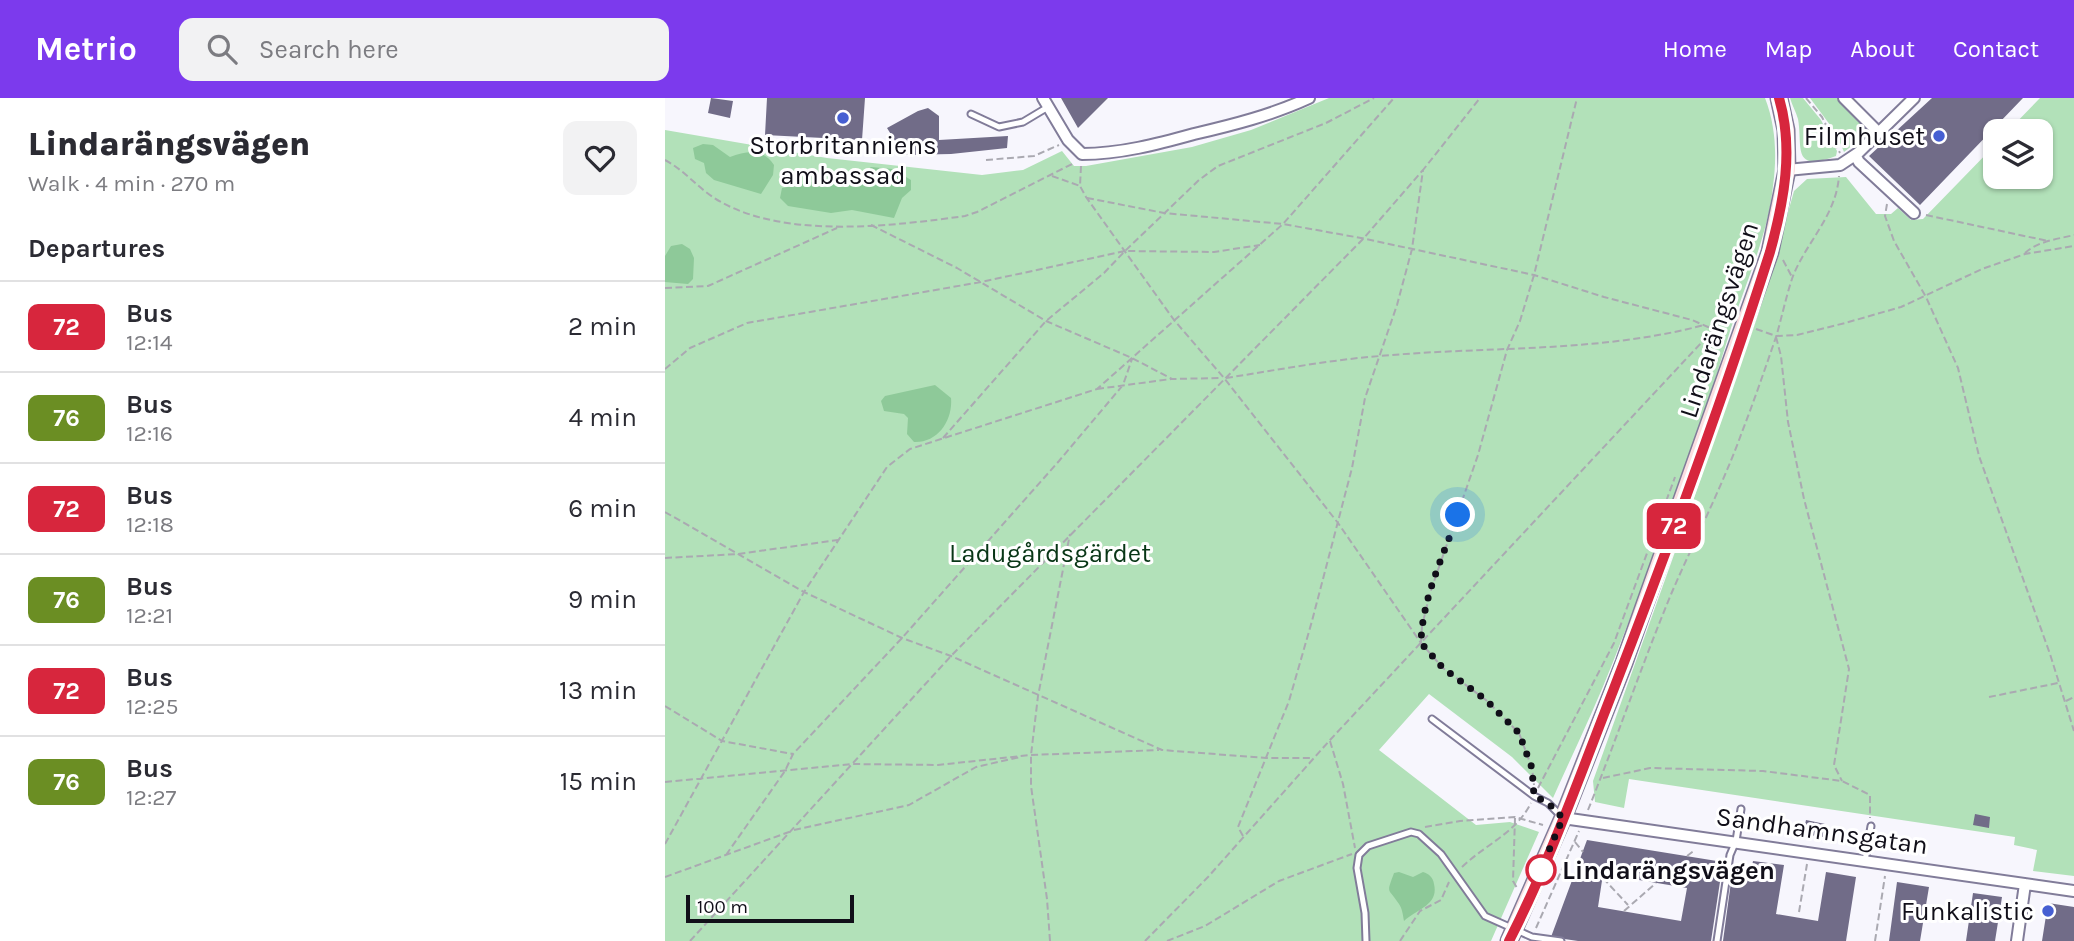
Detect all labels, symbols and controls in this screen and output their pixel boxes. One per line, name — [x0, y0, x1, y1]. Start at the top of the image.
search box — [179, 18, 669, 81]
text: Metrio — [35, 30, 137, 68]
icon: search — [203, 30, 241, 68]
text: Search here — [259, 34, 399, 65]
text: Home — [1663, 35, 1727, 63]
text: Map — [1765, 35, 1812, 63]
text: About — [1850, 35, 1915, 63]
text: Contact — [1953, 35, 2039, 63]
marker: Storbritanniens ambassad — [835, 110, 851, 126]
map controls — [1983, 119, 2053, 189]
button: layers — [1983, 119, 2053, 189]
button: heart — [563, 121, 637, 195]
place label: Filmhuset — [1804, 121, 1925, 152]
text: Lindarängsvägen — [28, 125, 310, 163]
marker: Filmhuset — [1931, 128, 1947, 144]
place label: Storbritanniens ambassad — [749, 130, 937, 191]
text: Walk · 4 min · 270 m — [28, 170, 235, 197]
street label: Lindarängsvägen — [1673, 218, 1765, 422]
text: Departures — [28, 233, 165, 264]
text: Bus — [126, 298, 173, 329]
text: 2 min — [568, 311, 637, 342]
text: 72 — [53, 313, 80, 341]
text: 12:14 — [126, 329, 173, 356]
text: Bus — [126, 389, 173, 420]
text: 4 min — [569, 402, 637, 433]
text: 76 — [53, 404, 80, 432]
text: 12:16 — [126, 420, 173, 447]
text: Bus — [126, 480, 173, 511]
text: 6 min — [568, 493, 637, 524]
text: 72 — [53, 495, 80, 523]
your location — [1440, 497, 1475, 532]
line badge: 72 — [1643, 503, 1705, 549]
text: 12:18 — [126, 511, 174, 538]
text: 72 — [1661, 512, 1687, 540]
park label: Ladugårdsgärdet — [949, 538, 1151, 569]
text: Bus — [126, 571, 173, 602]
text: 9 min — [568, 584, 637, 615]
text: 76 — [53, 586, 80, 614]
text: 12:21 — [126, 602, 173, 629]
text: Bus — [126, 662, 173, 693]
text: 13 min — [559, 675, 637, 706]
text: 72 — [53, 677, 80, 705]
text: 12:25 — [126, 693, 179, 720]
text: Bus — [126, 753, 173, 784]
text: 15 min — [560, 766, 637, 797]
text: 76 — [53, 768, 80, 796]
text: 12:27 — [126, 784, 176, 811]
street label: Sandhamnsgatan — [1714, 801, 1930, 861]
marker: Lindarängsvägen — [1526, 855, 1556, 885]
place label: Lindarängsvägen — [1562, 855, 1775, 886]
scale bar — [686, 892, 854, 924]
text: 100 m — [697, 896, 748, 918]
place label: Funkalistic — [1901, 896, 2034, 927]
marker: Funkalistic — [2040, 903, 2056, 919]

